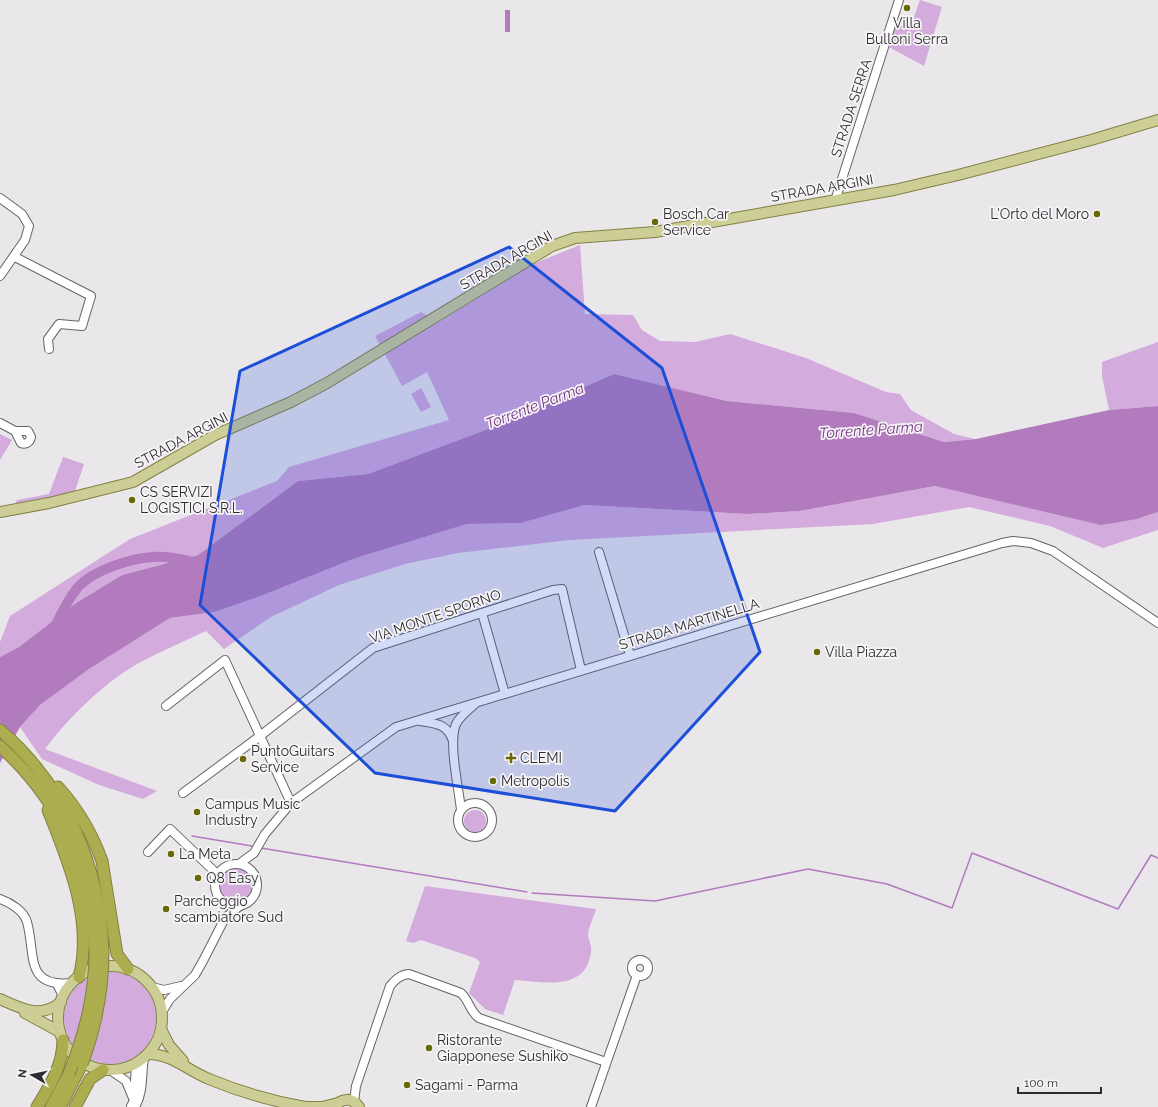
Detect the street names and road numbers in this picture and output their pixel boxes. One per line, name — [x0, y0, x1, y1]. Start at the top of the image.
street label: STRADA SERRA — [828, 56, 875, 159]
street label: STRADA ARGINI — [770, 171, 874, 205]
street label: STRADA ARGINI — [457, 227, 555, 293]
street label: STRADA ARGINI — [131, 409, 231, 471]
street label: VIA MONTE SPORNO — [367, 586, 503, 646]
street label: STRADA MARTINELLA — [617, 595, 762, 653]

